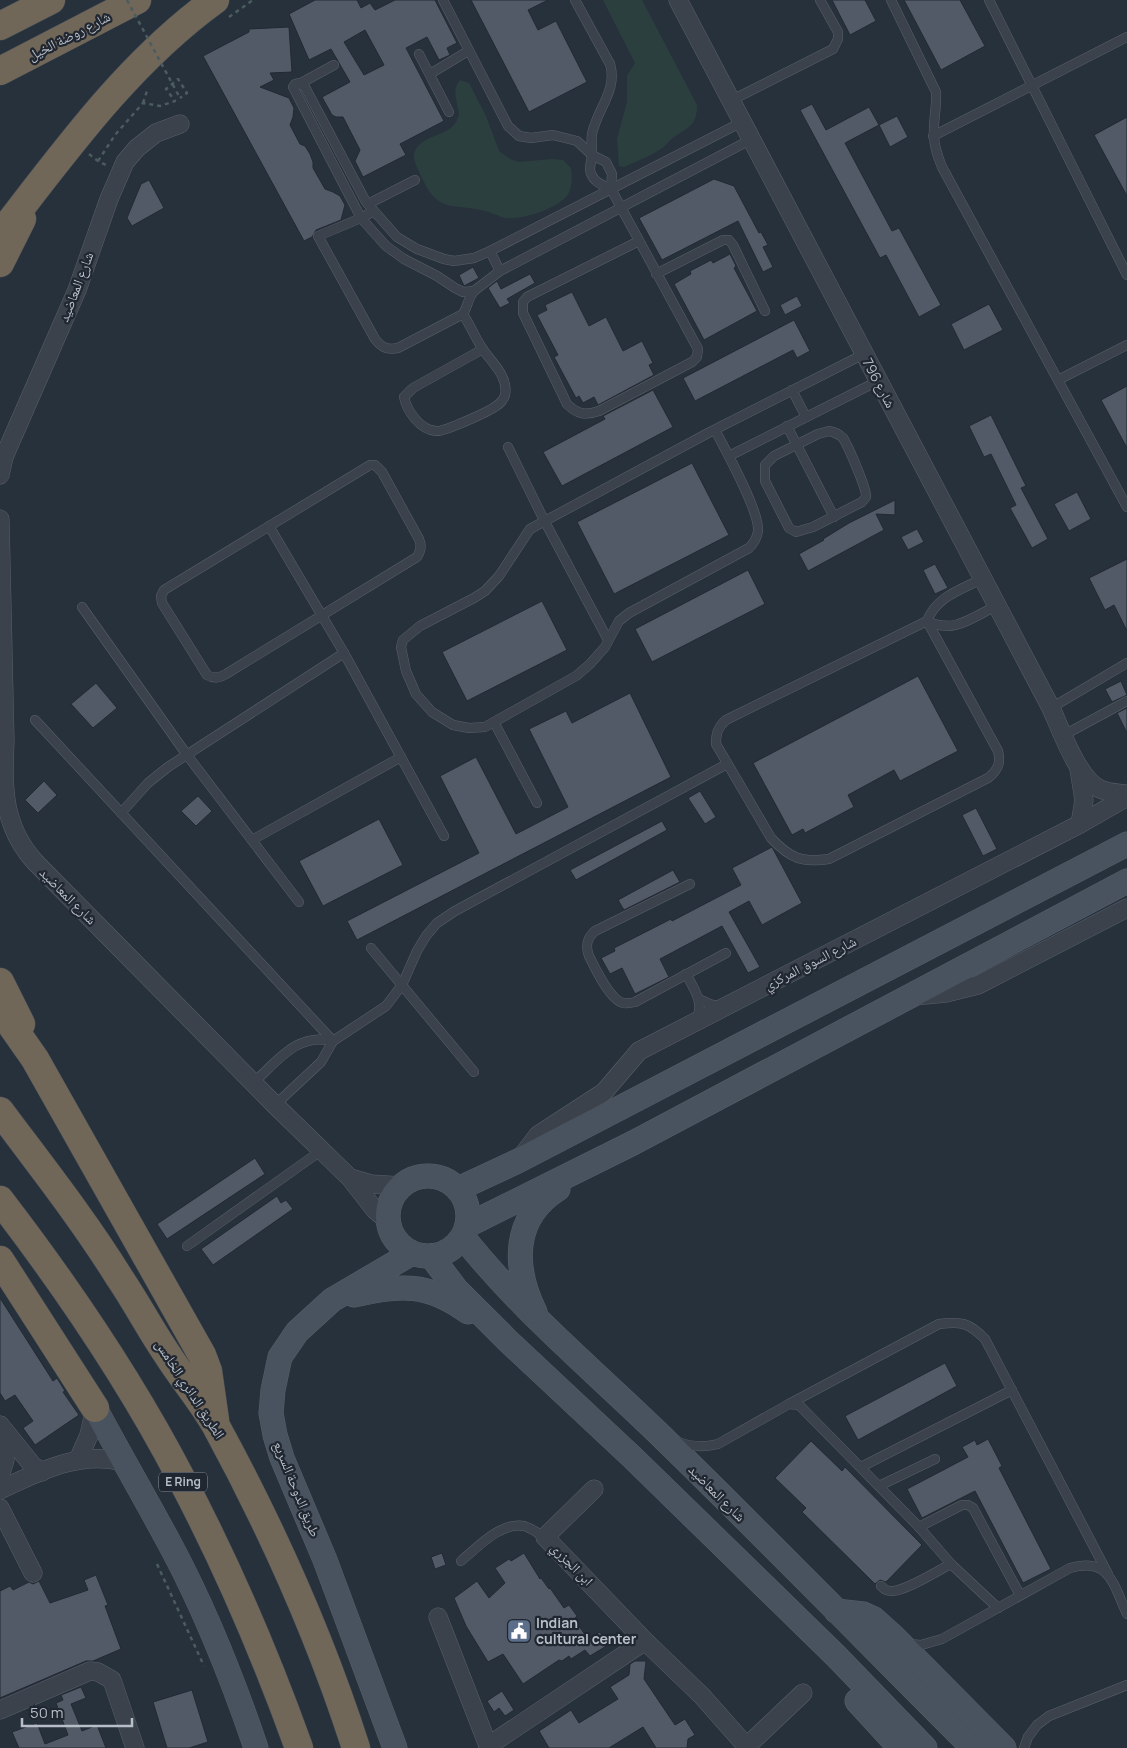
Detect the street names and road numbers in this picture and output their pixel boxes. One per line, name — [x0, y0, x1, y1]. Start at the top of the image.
street label: شارع روضة الخيل — [24, 7, 114, 65]
street label: شارع المعاضيد — [53, 249, 99, 325]
street label: شارع 796 — [858, 355, 900, 411]
street label: شارع المعاضيد — [35, 863, 101, 929]
street label: شارع السوق المركزي — [760, 931, 860, 996]
street label: الطريق الدائري الخامس — [149, 1336, 230, 1443]
street label: طريق الدوحة السريع — [269, 1438, 325, 1540]
street label: شارع المعاضيد — [684, 1460, 750, 1526]
road number: E Ring — [159, 1472, 207, 1491]
street label: ابن الجزري — [545, 1538, 598, 1591]

